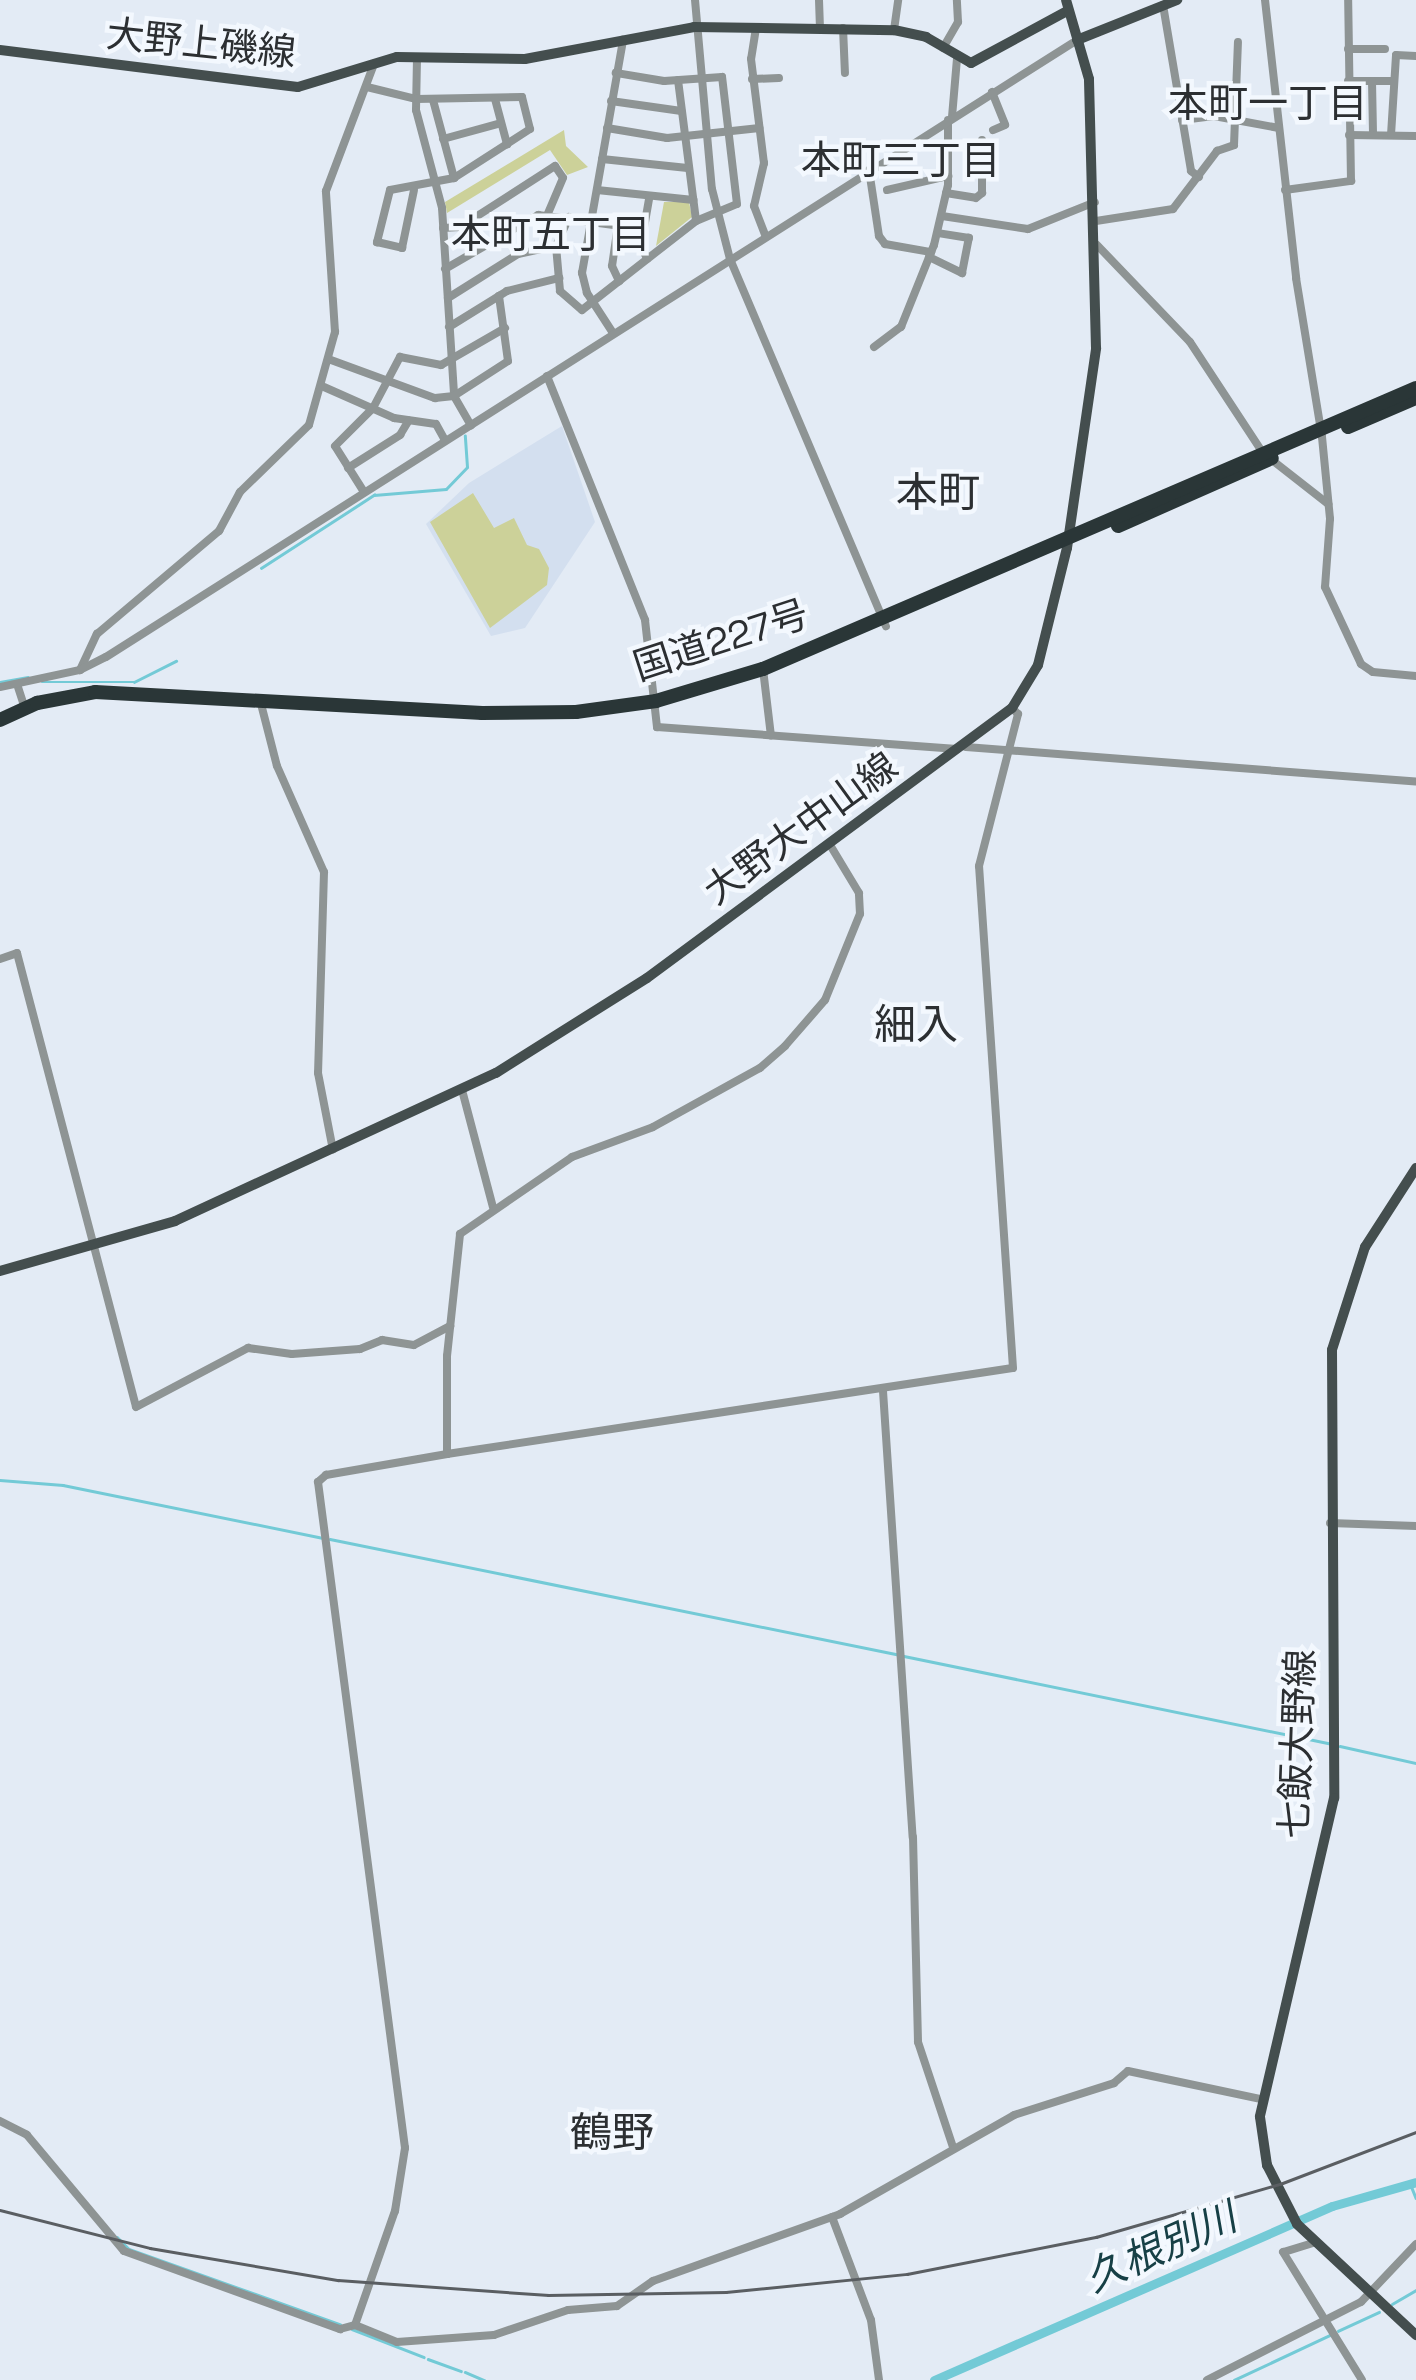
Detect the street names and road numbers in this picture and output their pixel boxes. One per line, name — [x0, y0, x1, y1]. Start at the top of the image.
street label: 大野上磯線 — [104, 11, 298, 77]
street label: 国道227号 — [628, 591, 814, 691]
street label: 大野大中山線 — [695, 744, 907, 914]
street label: 七飯大野線 — [1272, 1648, 1324, 1840]

